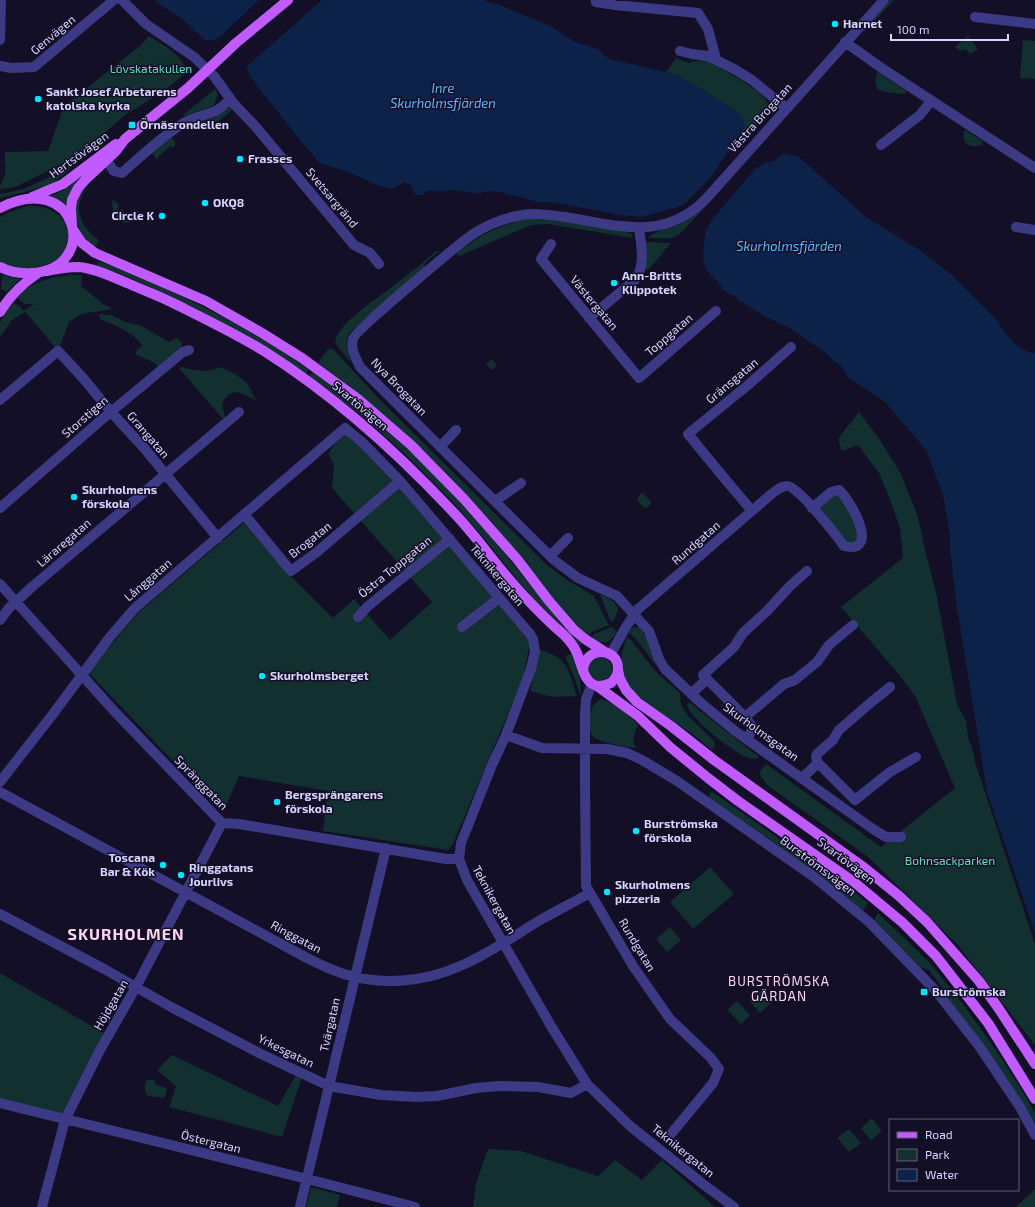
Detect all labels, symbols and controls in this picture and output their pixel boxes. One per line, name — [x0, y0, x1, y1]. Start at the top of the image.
street label: Genvägen — [27, 12, 78, 57]
place label: Harnet — [843, 16, 882, 30]
scale bar — [891, 16, 1008, 42]
marker: Harnet — [830, 19, 840, 29]
text: 100 m — [897, 22, 929, 36]
park label: Lövskatakullen — [110, 61, 192, 75]
water label: Inre Skurholmsfjärden — [390, 80, 496, 111]
street label: Västra Brogatan — [724, 80, 794, 155]
place label: Sankt Josef Arbetarens katolska kyrka — [46, 84, 177, 113]
marker: Sankt Josef Arbetarens katolska kyrka — [33, 94, 43, 104]
place label: Örnäsrondellen — [140, 117, 229, 131]
marker: Örnäsrondellen — [127, 120, 137, 130]
street label: Hertsövägen — [46, 128, 111, 180]
place label: Frasses — [248, 151, 292, 165]
marker: Frasses — [235, 154, 245, 164]
street label: Svetsargränd — [304, 165, 362, 230]
place label: OKQ8 — [213, 195, 244, 210]
marker: OKQ8 — [200, 198, 210, 208]
place label: Circle K — [112, 208, 154, 222]
marker: Circle K — [157, 211, 167, 221]
water label: Skurholmsfjärden — [736, 238, 842, 254]
place label: Ann-Britts Klippotek — [622, 268, 682, 296]
street label: Västergatan — [568, 272, 622, 332]
marker: Ann-Britts Klippotek — [609, 278, 619, 288]
street label: Toppgatan — [642, 310, 695, 358]
street label: Gränsgatan — [703, 354, 760, 406]
street label: Nya Brogatan — [369, 355, 431, 418]
street label: Svartövägen — [330, 378, 391, 433]
street label: Storstigen — [58, 392, 110, 440]
street label: Grangatan — [125, 408, 173, 461]
place label: Skurholmens förskola — [82, 482, 157, 510]
marker: Skurholmens förskola — [69, 492, 79, 502]
street label: Läraregatan — [34, 515, 93, 569]
street label: Rundgatan — [668, 517, 722, 567]
street label: Brogatan — [285, 518, 334, 560]
street label: Östra Toppgatan — [355, 532, 434, 600]
street label: Teknikergatan — [468, 541, 528, 608]
street label: Långgatan — [121, 555, 174, 603]
place label: Skurholmsberget — [270, 668, 369, 682]
marker: Skurholmsberget — [257, 671, 267, 681]
street label: Skurholmsgatan — [721, 699, 802, 763]
street label: Spränggatan — [172, 752, 231, 812]
place label: Bergsprängarens förskola — [285, 787, 383, 815]
marker: Bergsprängarens förskola — [272, 797, 282, 807]
place label: Burströmska förskola — [644, 816, 718, 844]
marker: Burströmska förskola — [631, 826, 641, 836]
street label: Burströmsvägen — [778, 832, 859, 898]
street label: Svartövägen — [815, 834, 878, 886]
place label: Toscana Bar & Kök — [100, 850, 155, 878]
park label: Bohnsackparken — [905, 853, 995, 867]
marker: Toscana Bar & Kök — [158, 860, 168, 870]
place label: Ringgatans Jourlivs — [189, 860, 253, 888]
street label: Teknikergatan — [470, 863, 520, 936]
marker: Ringgatans Jourlivs — [176, 870, 186, 880]
place label: Skurholmens pizzeria — [615, 877, 690, 905]
marker: Skurholmens pizzeria — [602, 887, 612, 897]
street label: Rundgatan — [617, 915, 659, 974]
street label: Ringgatan — [269, 917, 324, 955]
district label: SKURHOLMEN — [68, 924, 184, 943]
district label: BURSTRÖMSKA GÄRDAN — [728, 973, 830, 1004]
street label: Höjdgatan — [90, 977, 131, 1033]
place label: Burströmska — [932, 984, 1006, 998]
marker: Burströmska — [919, 987, 929, 997]
street label: Tvärgatan — [316, 996, 342, 1053]
street label: Yrkesgatan — [256, 1030, 317, 1070]
legend — [889, 1119, 1019, 1191]
street label: Teknikergatan — [649, 1121, 718, 1180]
street label: Östergatan — [180, 1127, 243, 1155]
text: Road — [925, 1127, 953, 1141]
text: Park — [925, 1147, 950, 1161]
text: Water — [925, 1167, 959, 1181]

